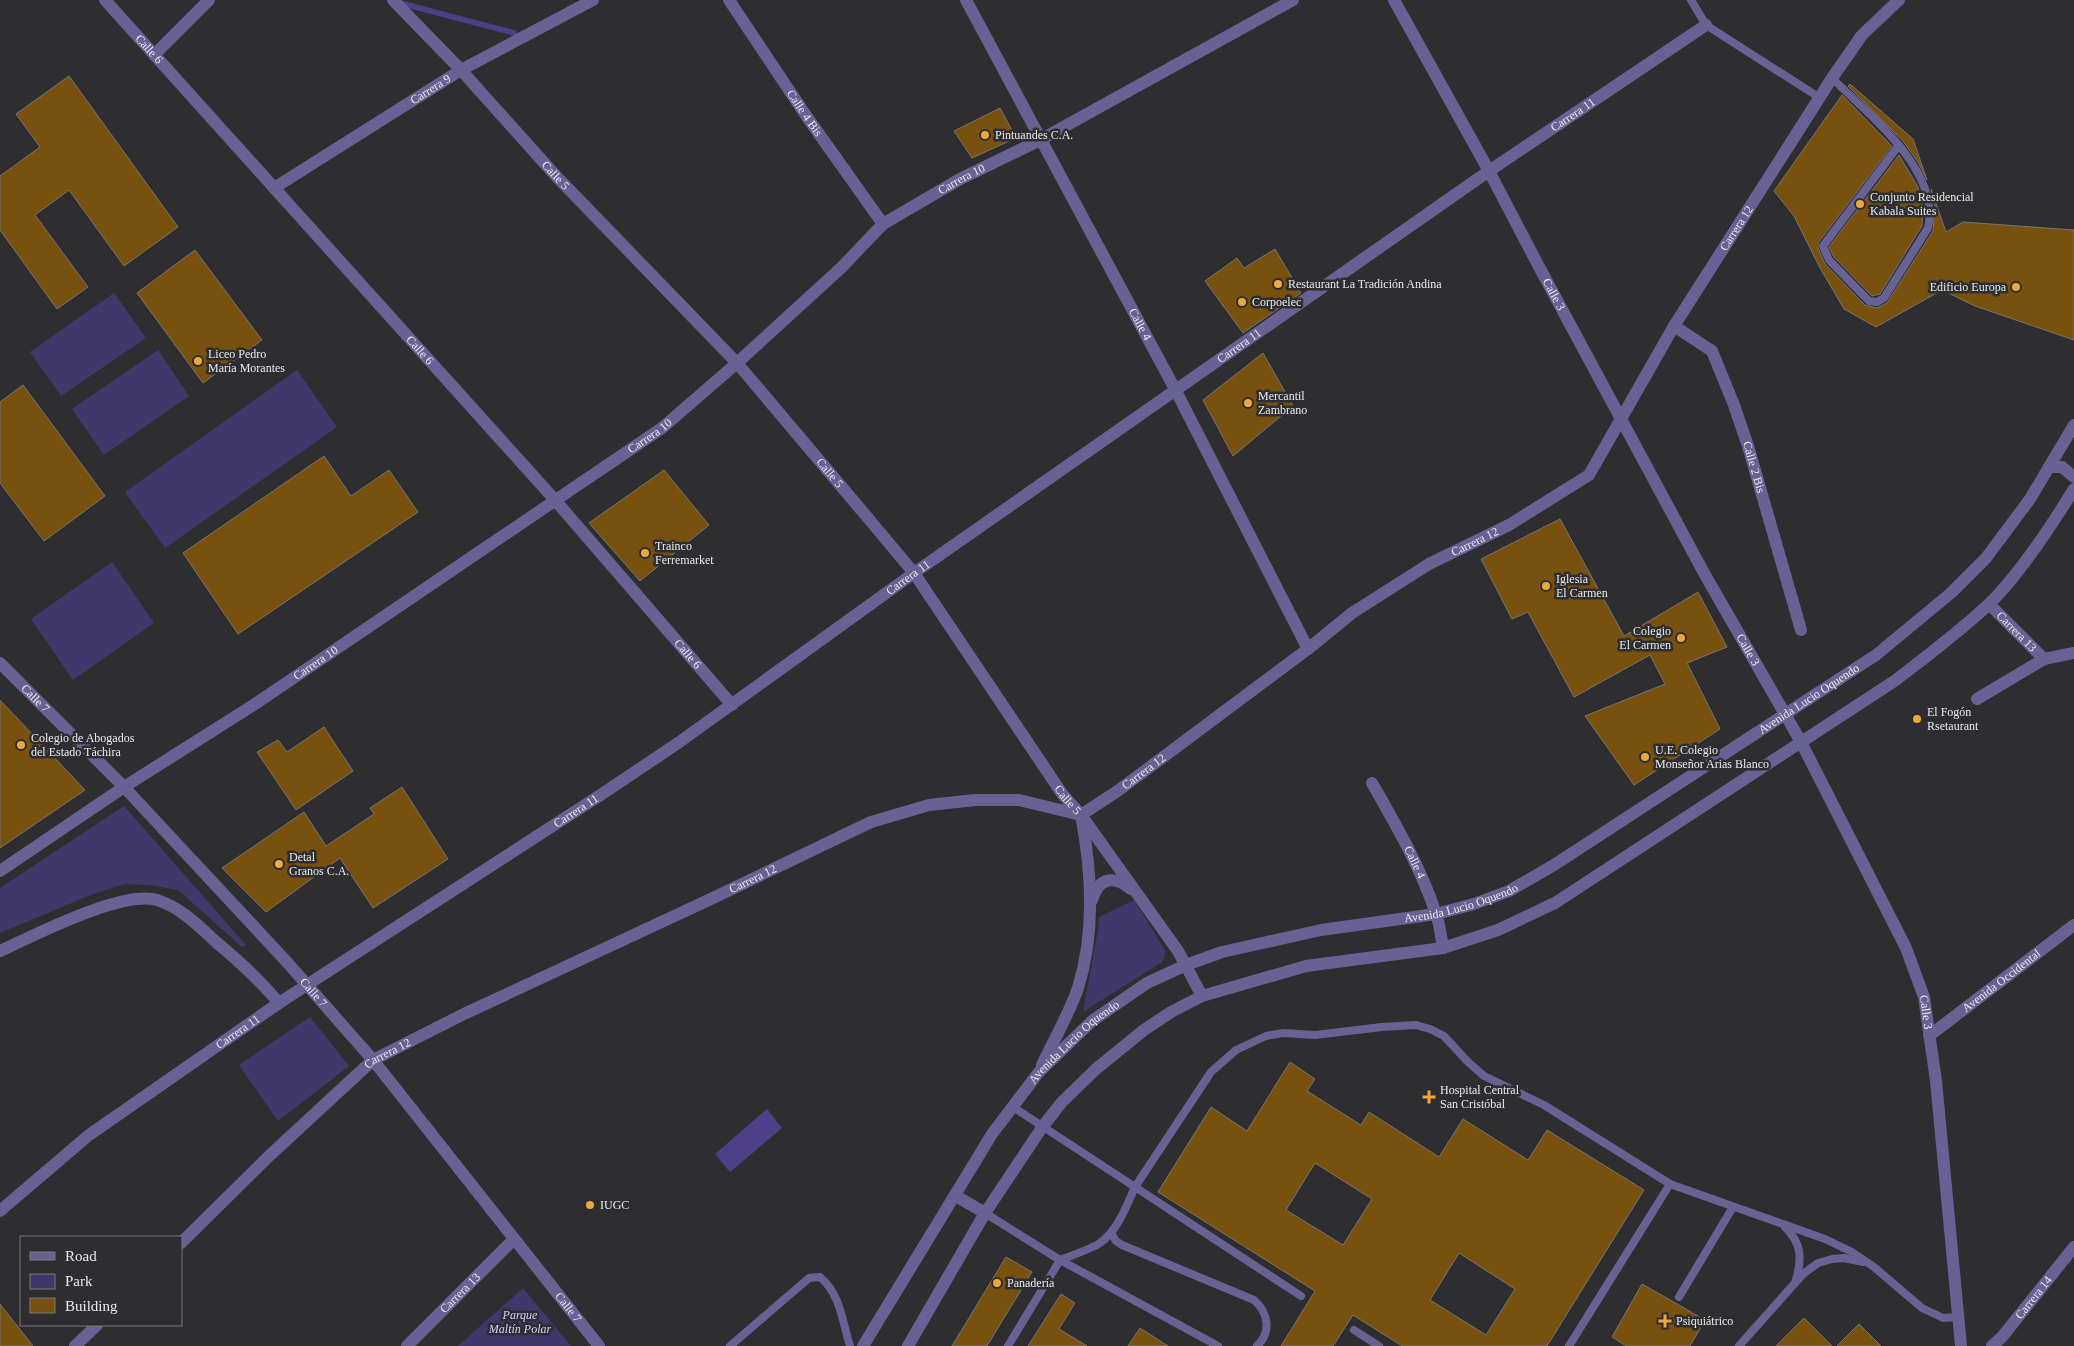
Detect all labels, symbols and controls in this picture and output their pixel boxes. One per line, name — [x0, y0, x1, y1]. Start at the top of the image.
street label: Calle 6 — [132, 32, 166, 67]
street label: Carrera 9 — [408, 71, 453, 107]
street label: Calle 4 Bis — [784, 87, 826, 139]
street label: Carrera 11 — [1548, 95, 1598, 135]
place label: Pintuandes C.A. — [995, 128, 1073, 142]
marker: Pintuandes C.A. — [979, 129, 991, 141]
street label: Calle 5 — [539, 158, 572, 193]
street label: Carrera 10 — [936, 161, 987, 197]
place label: Conjunto Residencial Kabala Suites — [1870, 190, 1974, 218]
marker: Conjunto Residencial Kabala Suites — [1854, 198, 1866, 210]
street label: Carrera 12 — [1717, 203, 1756, 253]
street label: Calle 3 — [1540, 276, 1568, 313]
place label: Restaurant La Tradición Andina — [1288, 277, 1442, 291]
marker: Restaurant La Tradición Andina — [1272, 278, 1284, 290]
place label: Edificio Europa — [1930, 280, 2007, 294]
marker: Edificio Europa — [2010, 281, 2022, 293]
place label: Corpoelec — [1252, 295, 1301, 309]
marker: Corpoelec — [1236, 296, 1248, 308]
street label: Calle 4 — [1126, 306, 1154, 343]
street label: Carrera 11 — [1214, 326, 1264, 366]
street label: Calle 6 — [403, 333, 437, 368]
place label: Liceo Pedro María Morantes — [208, 347, 285, 375]
marker: Liceo Pedro María Morantes — [192, 355, 204, 367]
place label: Mercantil Zambrano — [1258, 389, 1307, 417]
marker: Mercantil Zambrano — [1242, 397, 1254, 409]
street label: Carrera 10 — [625, 416, 675, 456]
street label: Calle 2 Bis — [1740, 439, 1768, 495]
street label: Calle 5 — [813, 455, 846, 491]
street label: Carrera 12 — [1449, 524, 1501, 559]
place label: Trainco Ferremarket — [655, 539, 714, 567]
marker: Trainco Ferremarket — [639, 547, 651, 559]
street label: Carrera 11 — [883, 557, 933, 598]
place label: Iglesia El Carmen — [1556, 572, 1608, 600]
marker: Iglesia El Carmen — [1540, 580, 1552, 592]
street label: Carrera 13 — [1994, 609, 2040, 655]
place label: Colegio El Carmen — [1619, 624, 1671, 652]
street label: Calle 3 — [1733, 631, 1763, 668]
marker: Colegio El Carmen — [1675, 632, 1687, 644]
street label: Calle 6 — [671, 636, 704, 671]
street label: Carrera 10 — [291, 643, 341, 683]
street label: Avenida Lucio Oquendo — [1756, 661, 1862, 737]
street label: Calle 7 — [18, 681, 52, 715]
place label: El Fogón Rsetaurant — [1927, 705, 1979, 733]
marker: El Fogón Rsetaurant — [1911, 713, 1923, 725]
place label: Colegio de Abogados del Estado Táchira — [31, 731, 135, 759]
marker: Colegio de Abogados del Estado Táchira — [15, 739, 27, 751]
place label: U.E. Colegio Monseñor Arias Blanco — [1655, 743, 1769, 771]
street label: Carrera 12 — [1119, 751, 1168, 792]
marker: U.E. Colegio Monseñor Arias Blanco — [1639, 751, 1651, 763]
street label: Calle 5 — [1051, 782, 1084, 818]
street label: Carrera 11 — [551, 791, 601, 831]
street label: Calle 4 — [1401, 844, 1428, 881]
place label: Detal Granos C.A. — [289, 850, 349, 878]
marker: Detal Granos C.A. — [273, 858, 285, 870]
street label: Carrera 12 — [727, 862, 779, 896]
street label: Avenida Lucio Oquendo — [1403, 880, 1520, 925]
street label: Avenida Occidental — [1959, 946, 2044, 1015]
street label: Calle 7 — [297, 975, 330, 1010]
street label: Calle 3 — [1917, 994, 1936, 1030]
street label: Avenida Lucio Oquendo — [1026, 997, 1122, 1086]
street label: Carrera 11 — [213, 1012, 262, 1052]
street label: Carrera 12 — [361, 1035, 413, 1072]
place label: Hospital Central San Cristóbal — [1440, 1083, 1520, 1111]
marker: Hospital Central San Cristóbal — [1422, 1090, 1436, 1104]
place label: IUGC — [600, 1198, 629, 1212]
marker: IUGC — [584, 1199, 596, 1211]
legend — [20, 1236, 182, 1326]
text: Road — [65, 1248, 97, 1264]
street label: Carrera 13 — [437, 1270, 483, 1316]
text: Park — [65, 1273, 93, 1289]
street label: Carrera 14 — [2012, 1273, 2055, 1322]
place label: Panadería — [1007, 1276, 1055, 1290]
marker: Panadería — [991, 1277, 1003, 1289]
street label: Calle 7 — [552, 1289, 585, 1325]
text: Building — [65, 1298, 118, 1314]
park label: Parque Maltín Polar — [488, 1308, 551, 1336]
marker: Psiquiátrico — [1658, 1314, 1672, 1328]
place label: Psiquiátrico — [1676, 1314, 1733, 1328]

